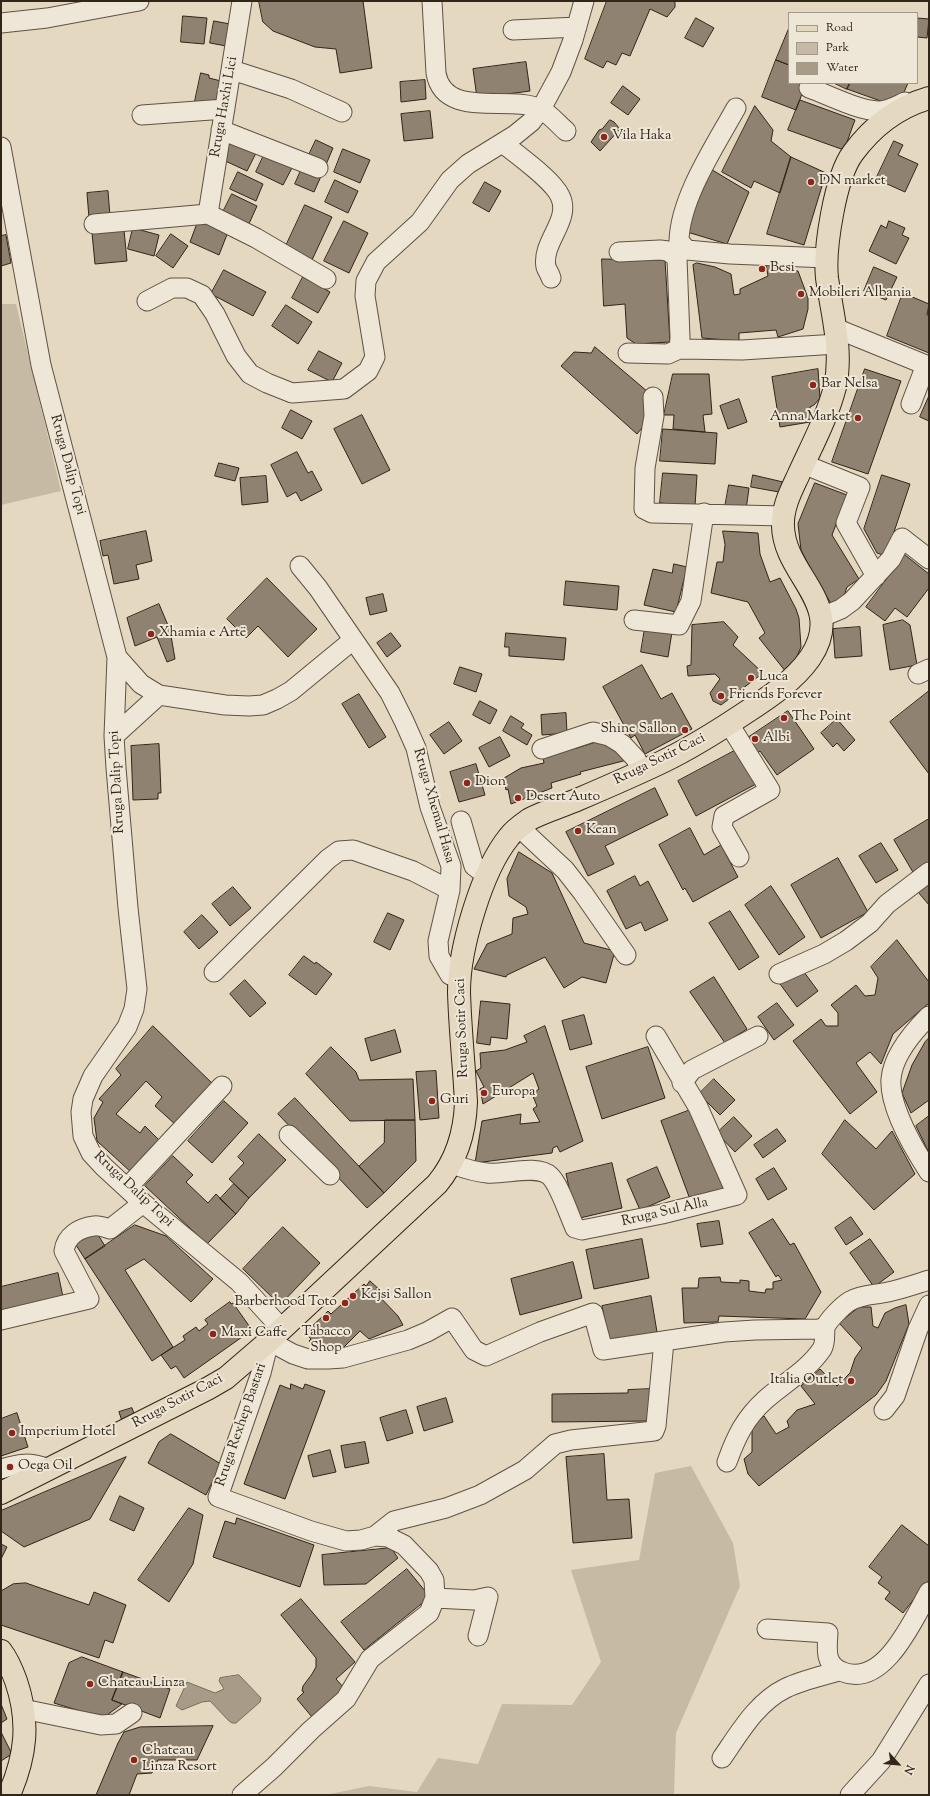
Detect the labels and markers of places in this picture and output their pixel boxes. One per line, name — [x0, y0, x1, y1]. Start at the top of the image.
place label: Vila Haka — [612, 129, 671, 145]
marker: Vila Haka — [599, 132, 609, 142]
place label: DN market — [819, 174, 886, 190]
marker: DN market — [806, 177, 816, 187]
place label: Besi — [770, 261, 795, 277]
marker: Besi — [757, 264, 767, 274]
place label: Mobileri Albania — [809, 286, 911, 302]
marker: Mobileri Albania — [796, 289, 806, 299]
place label: Bar Nelsa — [821, 377, 878, 393]
marker: Bar Nelsa — [808, 380, 818, 390]
place label: Anna Market — [770, 410, 850, 426]
marker: Anna Market — [853, 413, 863, 423]
place label: Xhamia e Artë — [159, 626, 246, 642]
marker: Xhamia e Artë — [146, 629, 156, 639]
place label: Luca — [759, 670, 788, 686]
marker: Luca — [746, 673, 756, 683]
place label: Friends Forever — [729, 688, 822, 704]
marker: Friends Forever — [716, 691, 726, 701]
place label: The Point — [792, 710, 851, 726]
marker: The Point — [779, 713, 789, 723]
place label: Shine Sallon — [600, 722, 677, 738]
marker: Shine Sallon — [680, 725, 690, 735]
place label: Albi — [763, 731, 790, 747]
marker: Albi — [750, 734, 760, 744]
place label: Dion — [475, 775, 506, 791]
marker: Dion — [462, 778, 472, 788]
place label: Desert Auto — [526, 790, 600, 806]
marker: Desert Auto — [513, 793, 523, 803]
place label: Kean — [586, 823, 617, 839]
marker: Kean — [573, 826, 583, 836]
place label: Europa — [492, 1085, 536, 1101]
marker: Europa — [479, 1088, 489, 1098]
place label: Guri — [440, 1093, 469, 1109]
marker: Guri — [427, 1096, 437, 1106]
place label: Kejsi Sallon — [361, 1288, 432, 1304]
marker: Kejsi Sallon — [348, 1291, 358, 1301]
place label: Barberhood Toto — [235, 1295, 337, 1311]
marker: Barberhood Toto — [340, 1298, 350, 1308]
marker: Tabacco Shop — [321, 1313, 331, 1323]
place label: Tabacco Shop — [301, 1325, 351, 1358]
place label: Maxi Caffe — [221, 1326, 287, 1342]
marker: Maxi Caffe — [208, 1329, 218, 1339]
place label: Italia Outlet — [770, 1373, 843, 1389]
marker: Italia Outlet — [846, 1376, 856, 1386]
place label: Imperium Hotel — [20, 1425, 116, 1441]
marker: Imperium Hotel — [7, 1428, 17, 1438]
place label: Oega Oil — [18, 1459, 73, 1475]
marker: Oega Oil — [5, 1462, 15, 1472]
place label: Chateau Linza — [98, 1676, 185, 1692]
marker: Chateau Linza — [85, 1679, 95, 1689]
place label: Chateau Linza Resort — [142, 1744, 217, 1776]
marker: Chateau Linza Resort — [129, 1755, 139, 1765]

